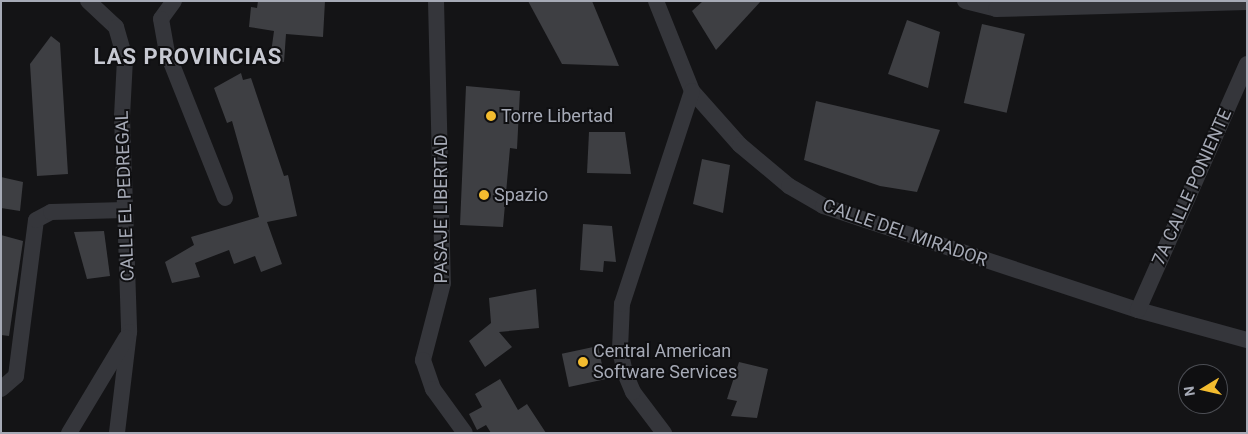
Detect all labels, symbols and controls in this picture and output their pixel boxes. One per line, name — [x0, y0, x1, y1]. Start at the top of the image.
district label: LAS PROVINCIAS — [92, 44, 284, 70]
place label: Torre Libertad — [501, 105, 613, 127]
street label: 7A CALLE PONIENTE — [1148, 105, 1236, 269]
marker: Torre Libertad — [485, 110, 497, 122]
street label: CALLE EL PEDREGAL — [111, 111, 139, 281]
street label: PASAJE LIBERTAD — [430, 135, 452, 283]
place label: Spazio — [494, 184, 548, 206]
marker: Spazio — [478, 189, 490, 201]
street label: CALLE DEL MIRADOR — [820, 195, 990, 271]
place label: Central American Software Services — [593, 341, 737, 384]
marker: Central American Software Services — [577, 356, 589, 368]
north arrow — [1178, 364, 1228, 414]
text: N — [1180, 385, 1198, 397]

